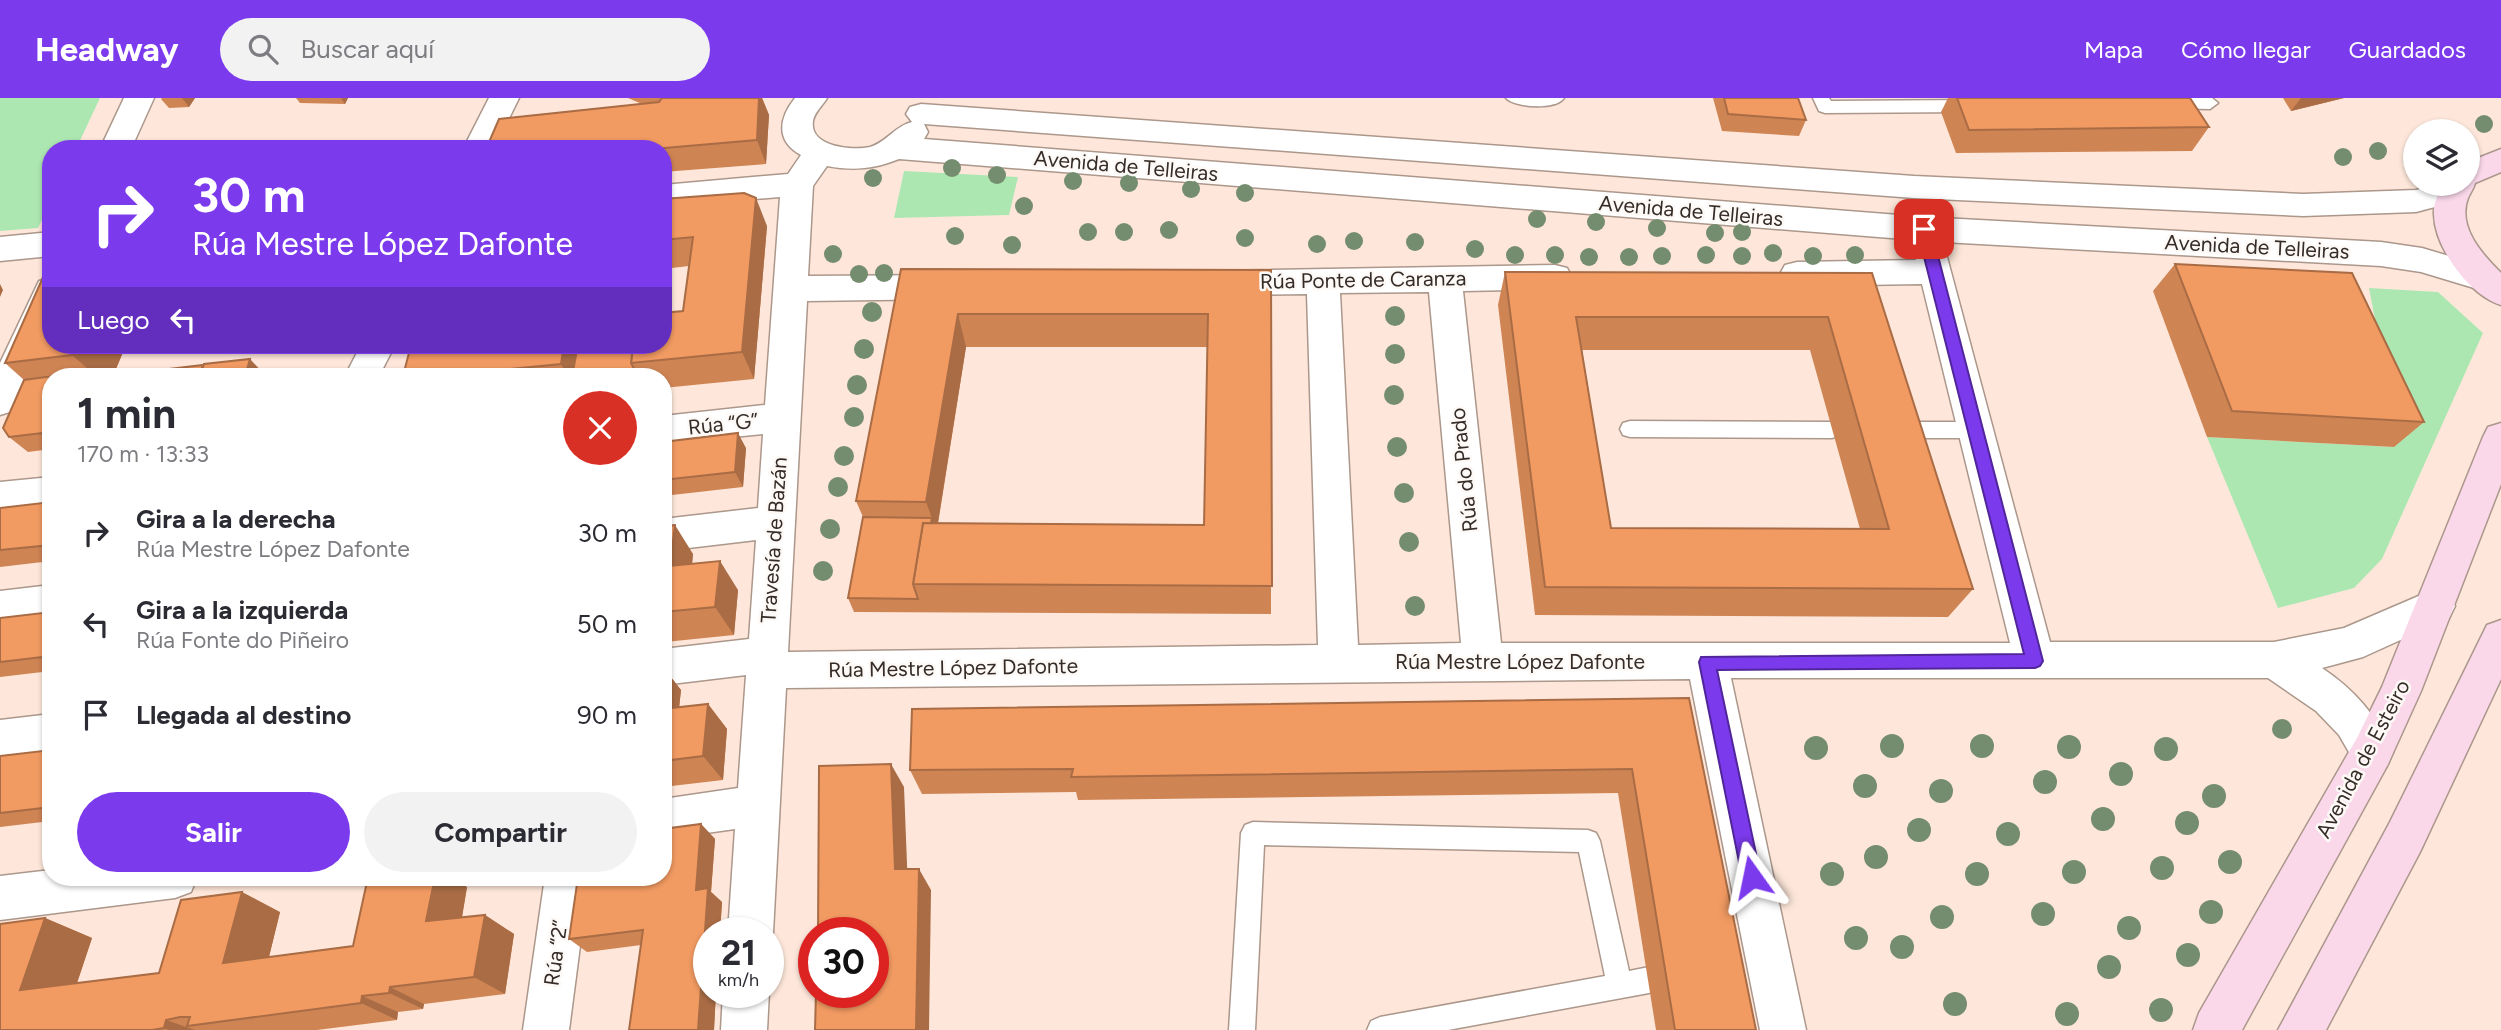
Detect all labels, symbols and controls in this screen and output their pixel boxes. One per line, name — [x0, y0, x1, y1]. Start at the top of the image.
search box — [220, 18, 710, 81]
text: Headway — [35, 30, 178, 69]
icon: search — [244, 30, 282, 68]
text: Buscar aquí — [300, 33, 434, 65]
text: Mapa — [2084, 35, 2143, 64]
text: Cómo llegar — [2181, 35, 2311, 64]
text: Guardados — [2349, 35, 2466, 64]
map controls — [2403, 119, 2480, 196]
button: layers — [2403, 119, 2480, 196]
street label: Avenida de Telleiras — [1033, 145, 1219, 186]
text: 30 m — [192, 165, 305, 224]
icon: right — [77, 168, 168, 259]
street label: Avenida de Telleiras — [1598, 190, 1784, 231]
pin — [1894, 199, 1954, 259]
icon: arrive — [1905, 210, 1943, 248]
text: Rúa Mestre López Dafonte — [192, 225, 573, 263]
street label: Avenida de Telleiras — [2164, 229, 2350, 264]
street label: Rúa Ponte de Caranza — [1260, 265, 1466, 294]
icon: left — [164, 301, 202, 339]
text: Luego — [77, 304, 150, 336]
text: 1 min — [77, 388, 176, 439]
button: close — [563, 391, 637, 465]
street label: Rúa “G” — [687, 407, 759, 440]
street label: Rúa do Prado — [1445, 407, 1482, 533]
text: 170 m · 13:33 — [77, 440, 209, 468]
street label: Travesía de Bazán — [755, 456, 792, 624]
text: Gira a la derecha — [136, 503, 336, 535]
icon: right — [77, 514, 115, 552]
text: 30 m — [578, 517, 637, 549]
text: Rúa Mestre López Dafonte — [136, 535, 410, 563]
text: Gira a la izquierda — [136, 594, 348, 626]
icon: left — [77, 605, 115, 643]
text: 50 m — [577, 608, 637, 640]
text: Rúa Fonte do Piñeiro — [136, 626, 349, 654]
street label: Rúa Mestre López Dafonte — [1395, 649, 1645, 674]
street label: Rúa Mestre López Dafonte — [828, 653, 1078, 682]
street label: Avenida de Esteiro — [2310, 675, 2415, 842]
icon: arrive — [77, 696, 115, 734]
text: Llegada al destino — [136, 699, 351, 731]
text: 90 m — [577, 699, 637, 731]
button: Salir — [77, 792, 350, 872]
button: Compartir — [364, 792, 637, 872]
position arrow — [1715, 840, 1789, 914]
speed limit sign: 30 — [798, 917, 889, 1008]
street label: Rúa “2” — [539, 918, 573, 988]
text: 21 — [721, 932, 756, 974]
text: km/h — [718, 969, 759, 991]

